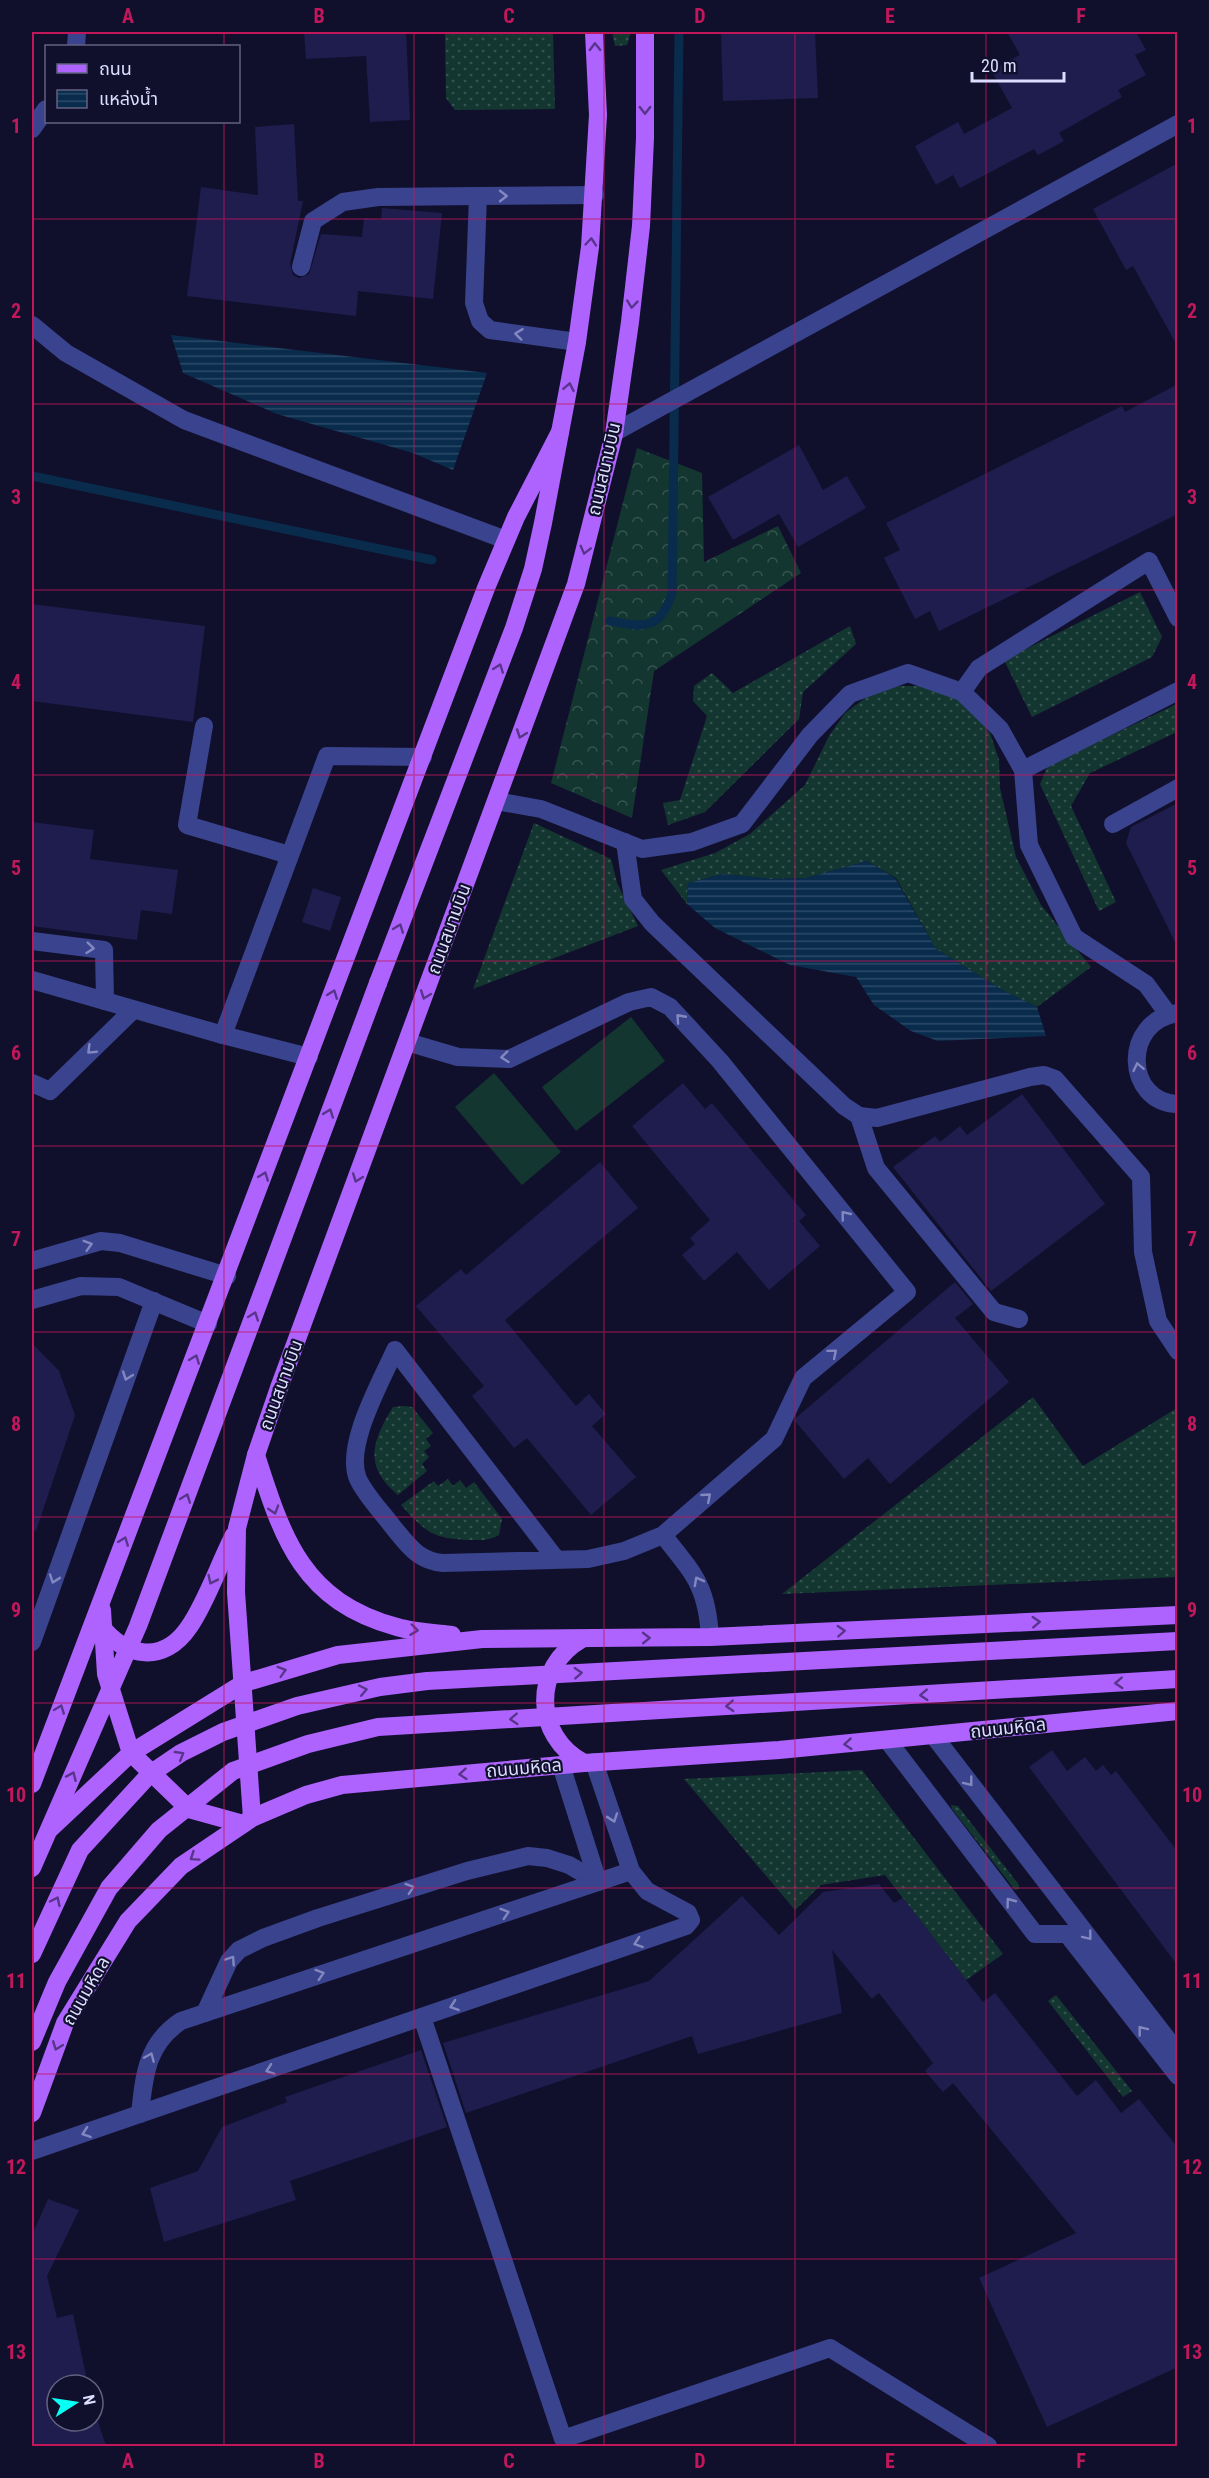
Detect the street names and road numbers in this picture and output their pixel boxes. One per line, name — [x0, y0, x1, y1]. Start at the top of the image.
street label: ถนนสนามบิน — [583, 420, 624, 517]
street label: ถนนสนามบิน — [423, 881, 475, 977]
street label: ถนนสนามบิน — [255, 1337, 307, 1433]
street label: ถนนมหิดล — [969, 1713, 1047, 1742]
street label: ถนนมหิดล — [485, 1754, 563, 1781]
street label: ถนนมหิดล — [58, 1953, 114, 2029]

